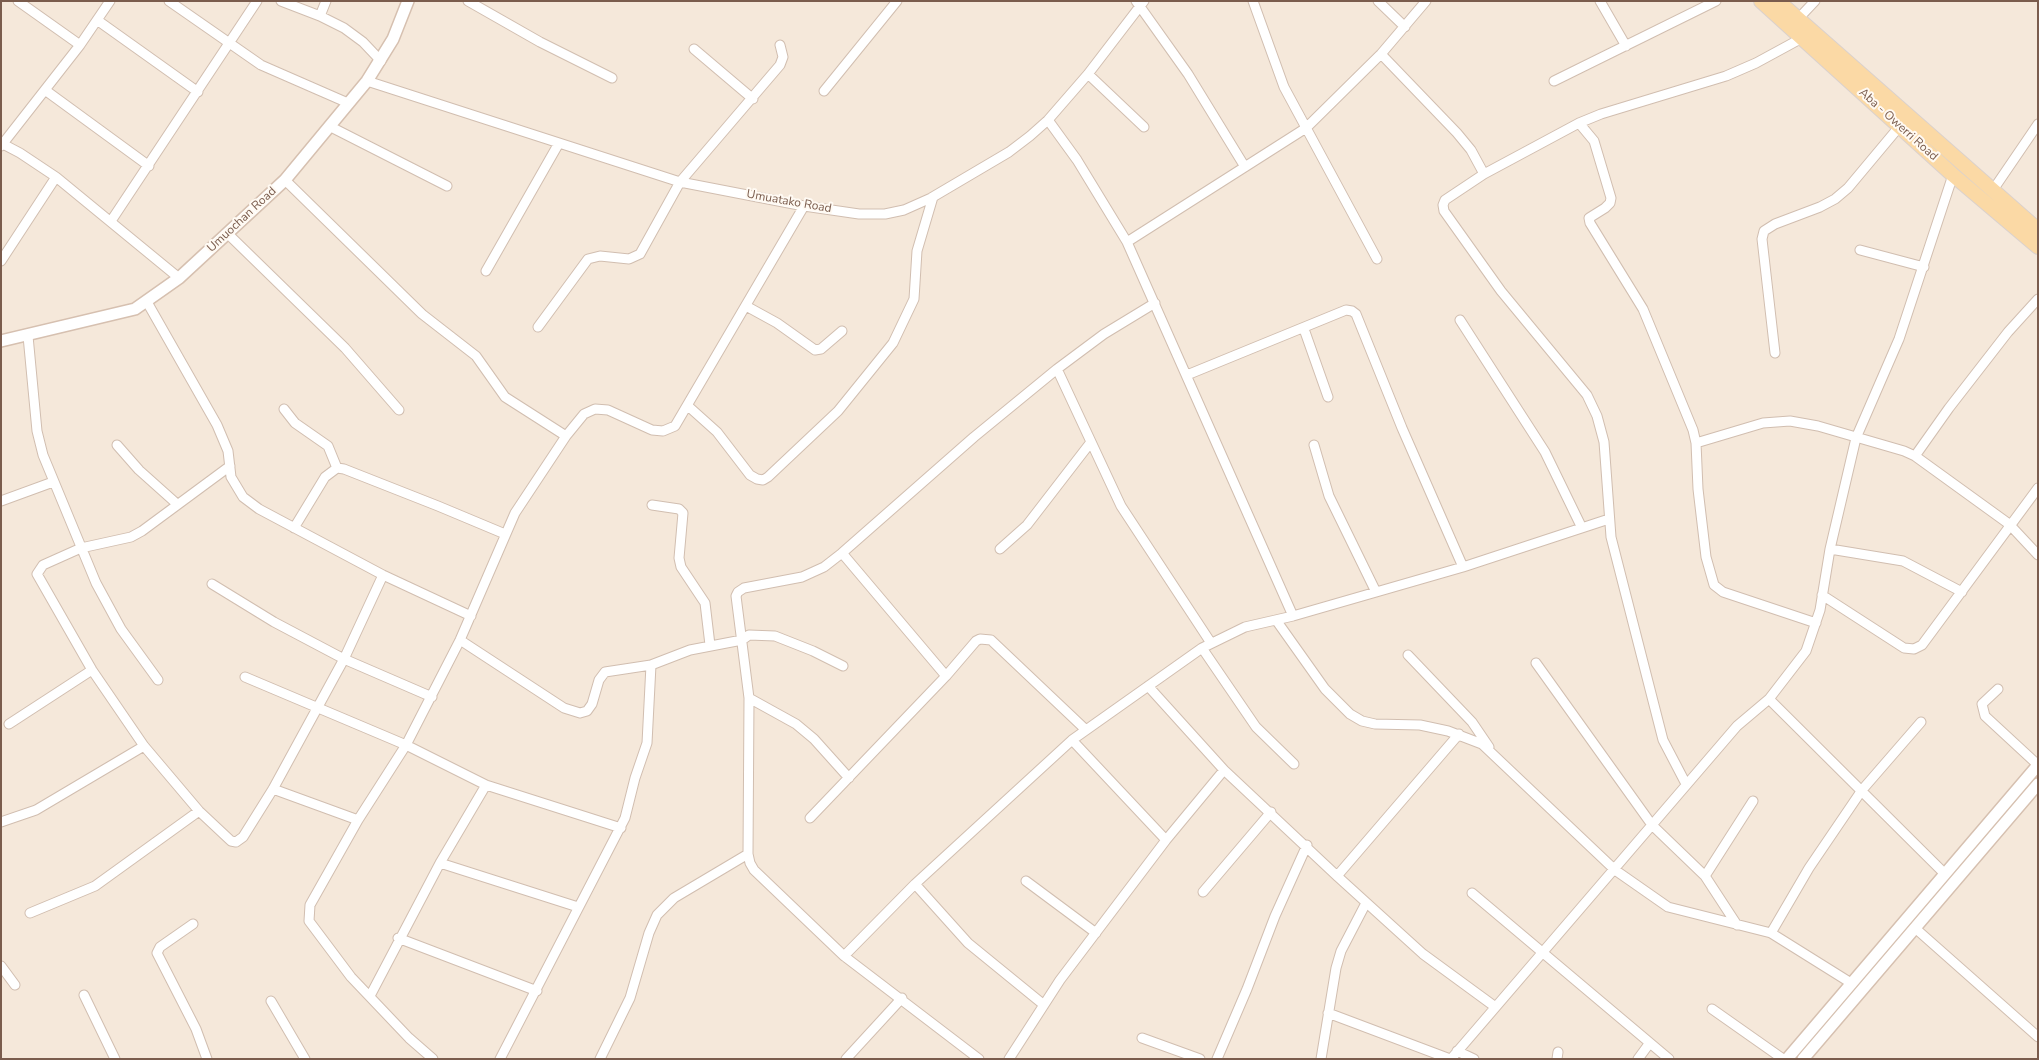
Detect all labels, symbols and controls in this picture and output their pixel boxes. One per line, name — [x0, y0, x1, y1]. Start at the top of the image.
street label: Aba - Owerri Road — [1856, 86, 1940, 164]
street label: Umuochan Road — [205, 184, 279, 256]
street label: Umuatako Road — [745, 187, 833, 217]

